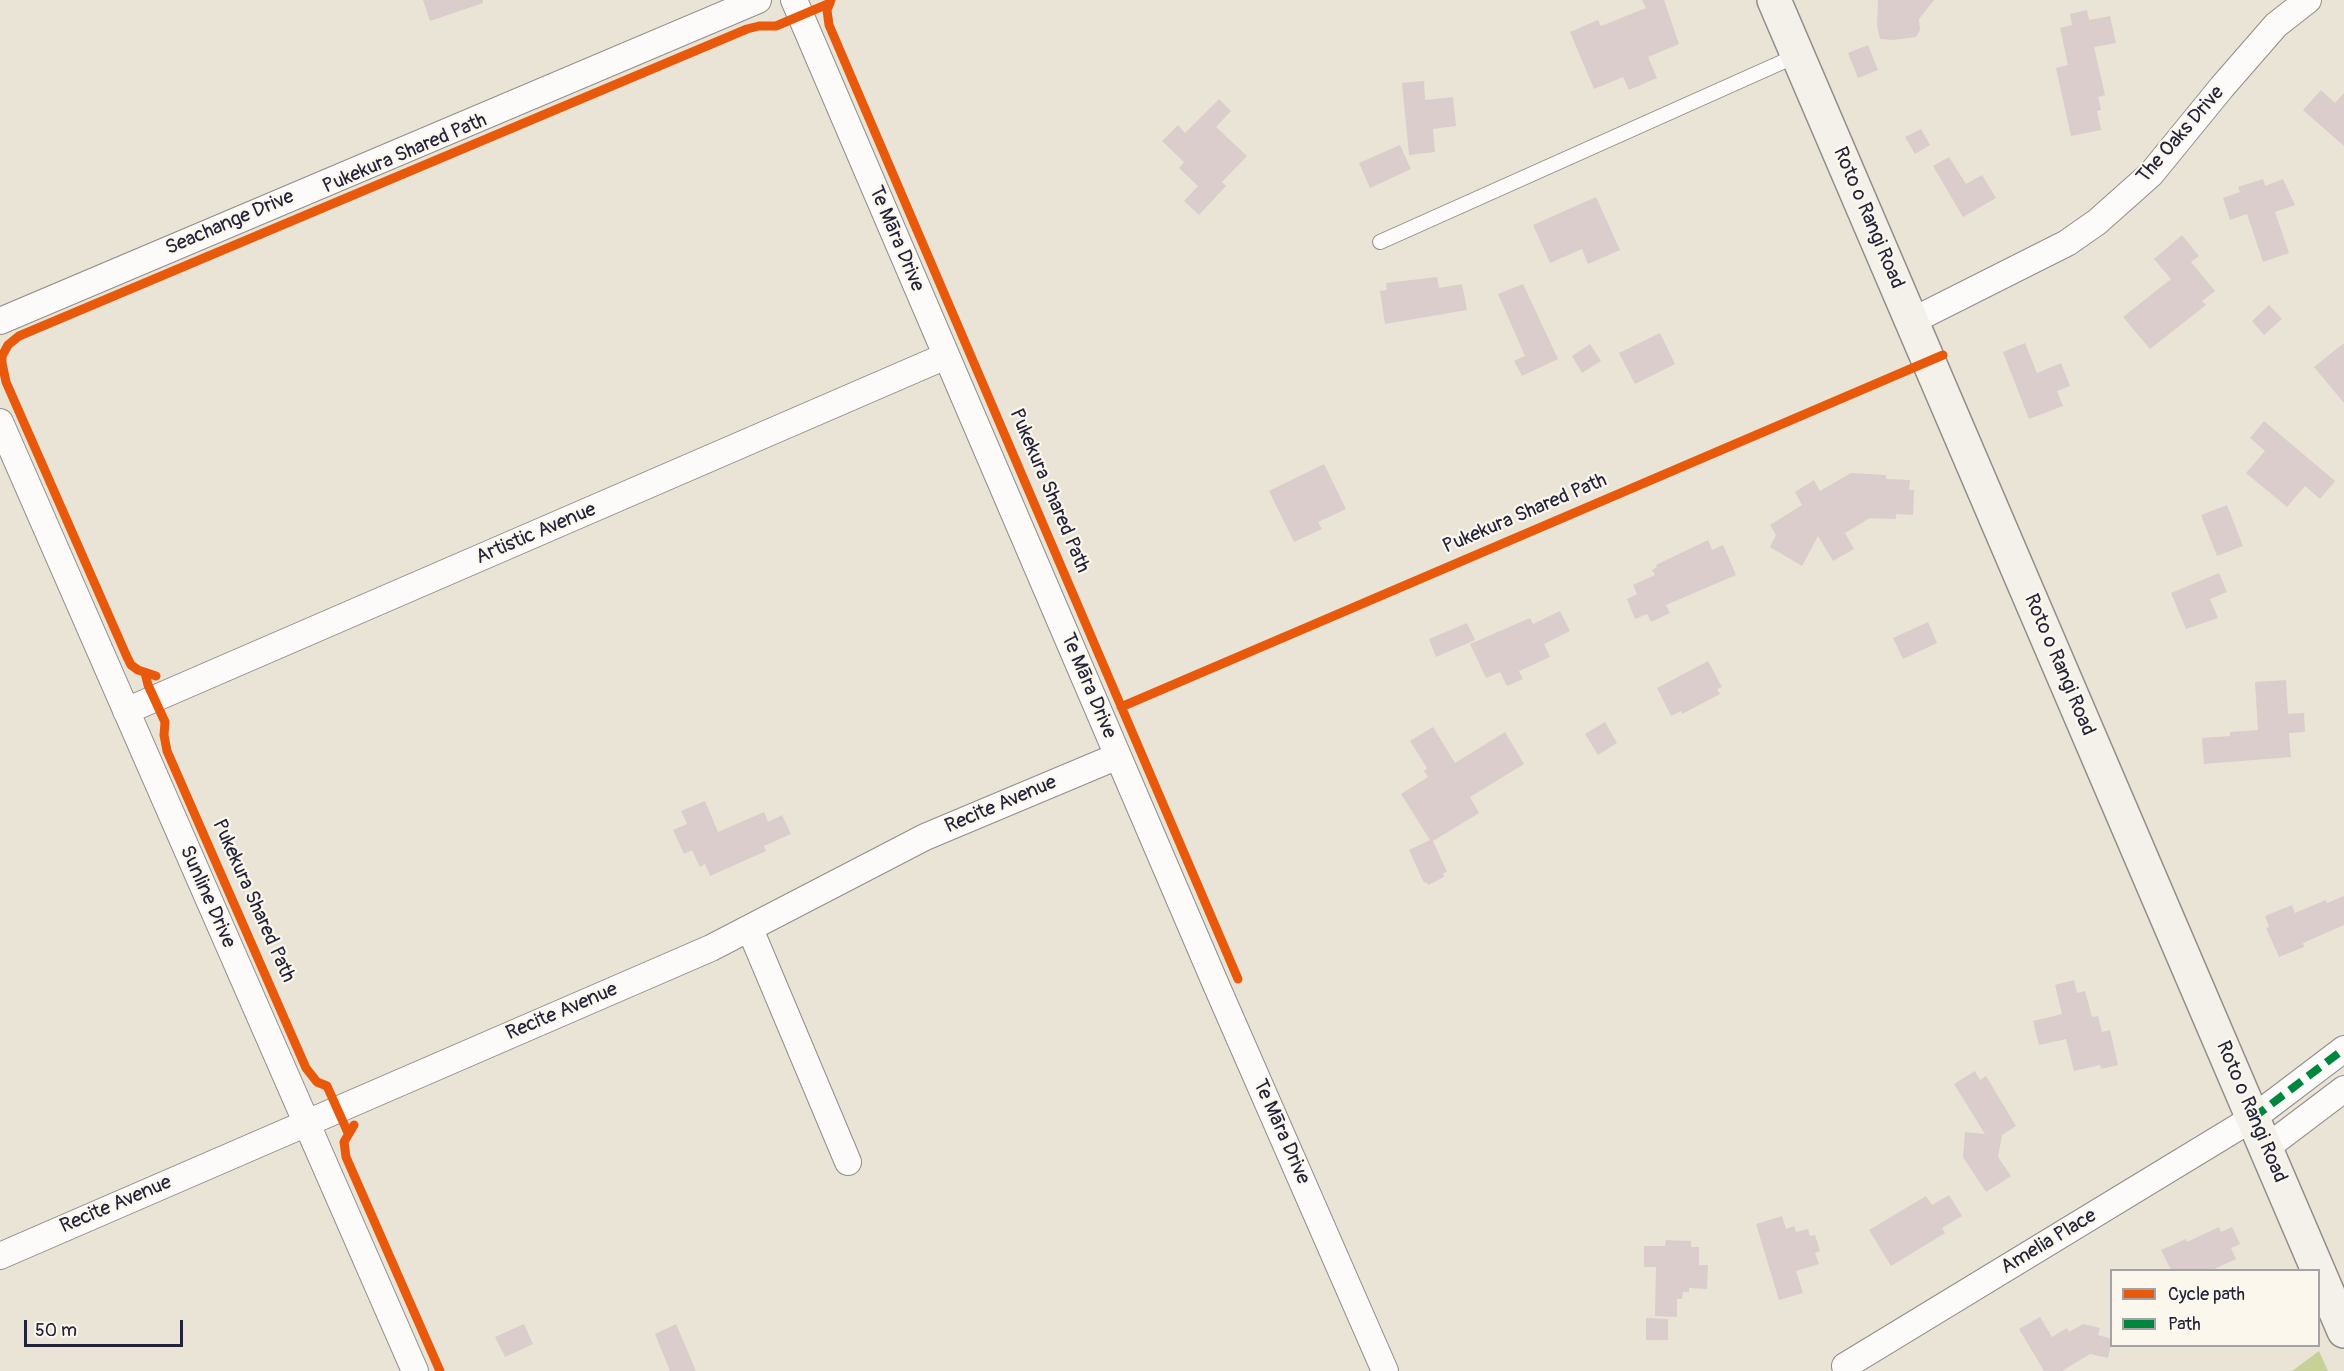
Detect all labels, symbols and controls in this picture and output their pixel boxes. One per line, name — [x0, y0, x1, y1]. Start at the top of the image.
street label: The Oaks Drive — [2132, 81, 2230, 189]
street label: Pukekura Shared Path — [319, 109, 491, 199]
street label: Roto o Rangi Road — [1827, 144, 1909, 292]
street label: Te Māra Drive — [863, 183, 929, 295]
street label: Seachange Drive — [162, 185, 298, 261]
street label: Pukekura Shared Path — [1004, 405, 1094, 577]
street label: Pukekura Shared Path — [1439, 469, 1611, 559]
street label: Artistic Avenue — [472, 498, 600, 570]
street label: Roto o Rangi Road — [2018, 591, 2100, 739]
street label: Te Māra Drive — [1055, 630, 1121, 742]
street label: Recite Avenue — [942, 771, 1060, 839]
street label: Pukekura Shared Path — [206, 816, 300, 986]
street label: Sunline Drive — [174, 842, 240, 952]
street label: Recite Avenue — [503, 978, 621, 1046]
street label: Roto o Rangi Road — [2210, 1038, 2292, 1186]
street label: Te Māra Drive — [1247, 1076, 1315, 1188]
street label: Recite Avenue — [57, 1171, 175, 1239]
street label: Amelia Place — [1997, 1204, 2101, 1280]
legend — [2110, 1269, 2320, 1347]
text: Cycle path — [2168, 1283, 2245, 1306]
scale bar — [27, 1308, 186, 1346]
text: Path — [2168, 1313, 2201, 1336]
text: 50 m — [35, 1319, 77, 1342]

